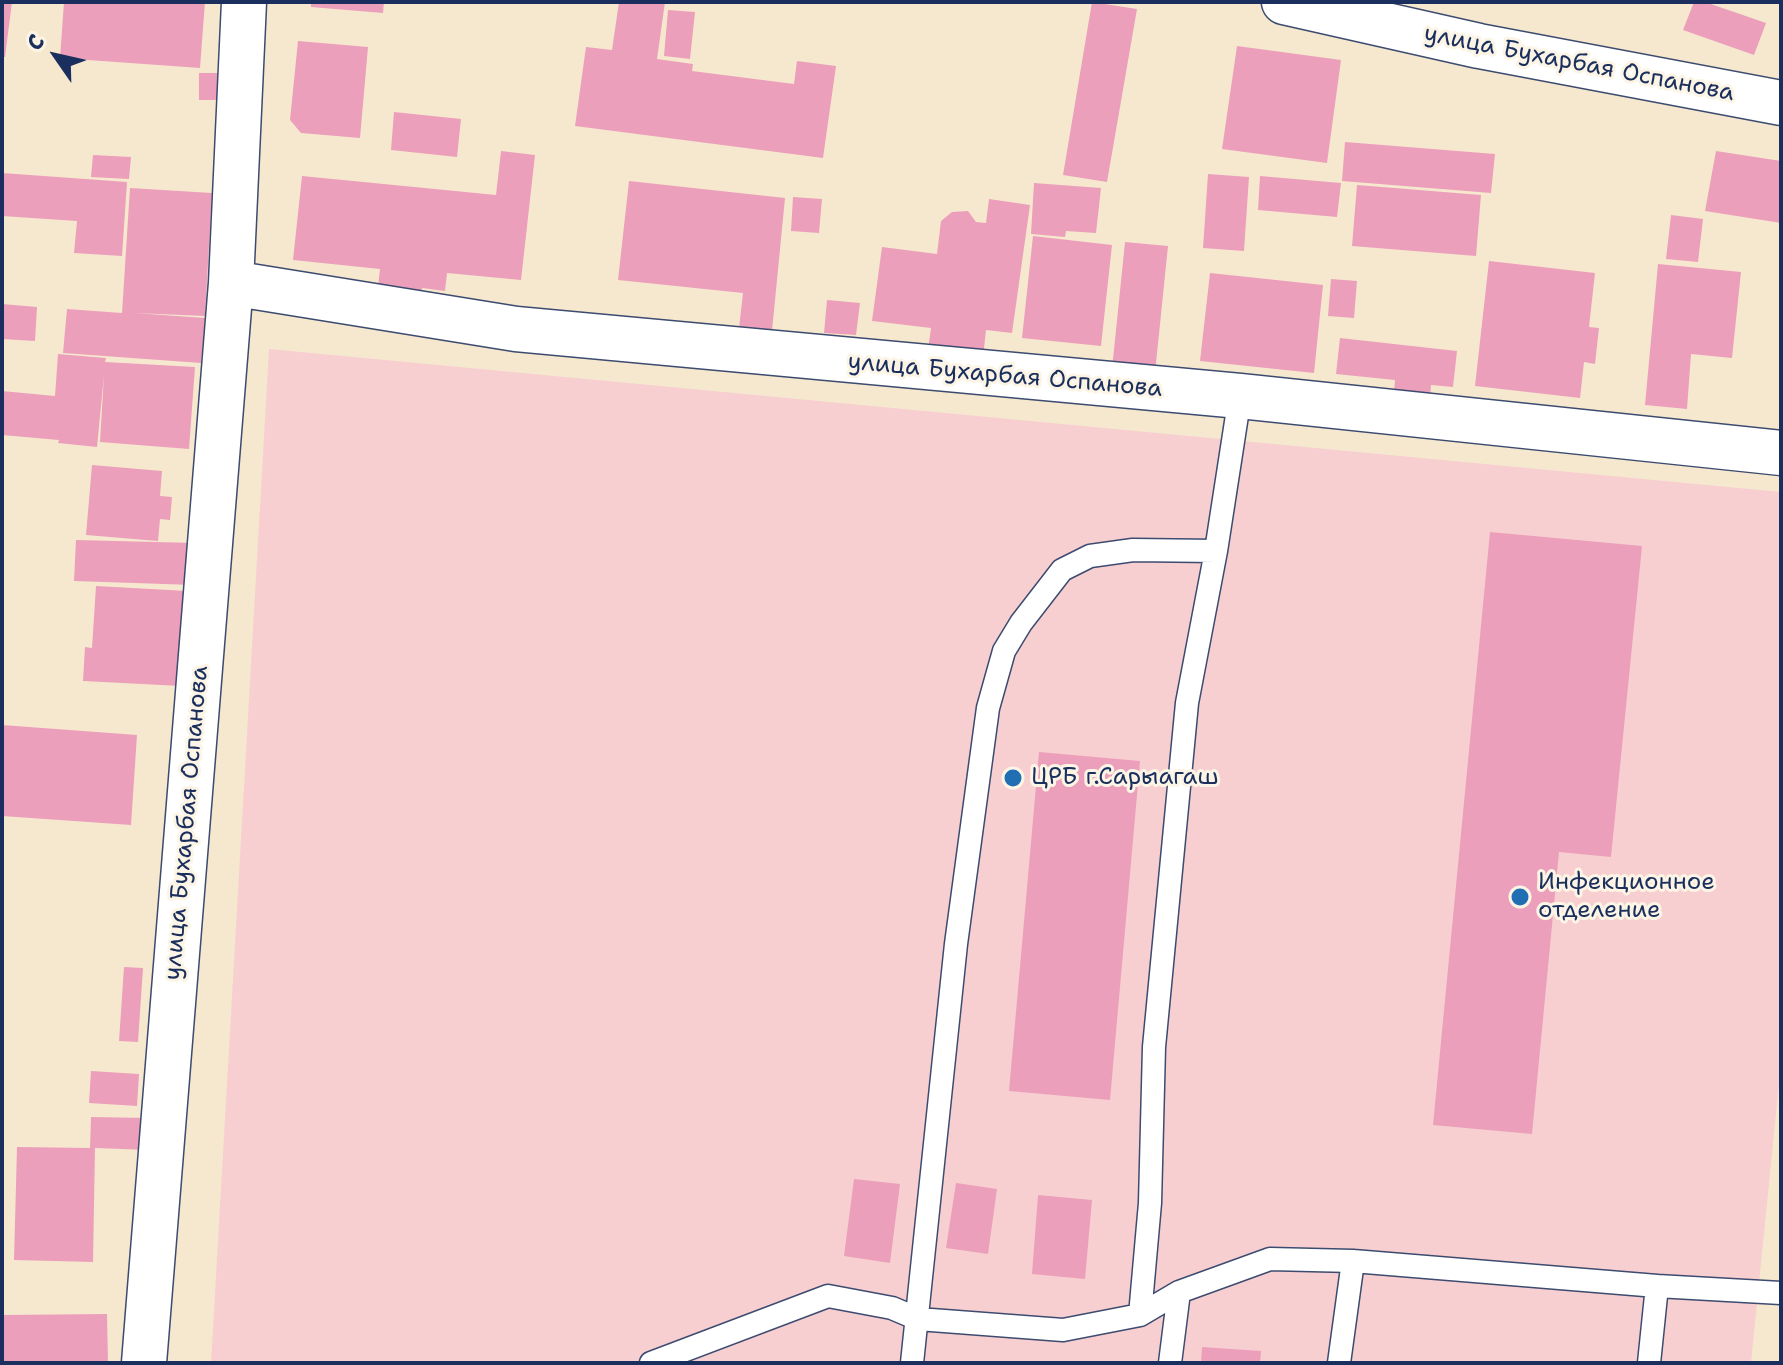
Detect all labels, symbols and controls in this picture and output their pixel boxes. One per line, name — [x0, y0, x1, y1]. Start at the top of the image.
north arrow — [16, 16, 96, 96]
street label: улица Бухарбая Оспанова — [1421, 20, 1737, 108]
text: С — [20, 29, 51, 56]
street label: улица Бухарбая Оспанова — [847, 348, 1163, 404]
street label: улица Бухарбая Оспанова — [159, 665, 215, 981]
place label: ЦРБ г.Сарыагаш — [1031, 764, 1219, 792]
marker: ЦРБ г.Сарыагаш — [1002, 767, 1024, 789]
place label: Инфекционное отделение — [1538, 869, 1715, 925]
marker: Инфекционное отделение — [1509, 886, 1531, 908]

